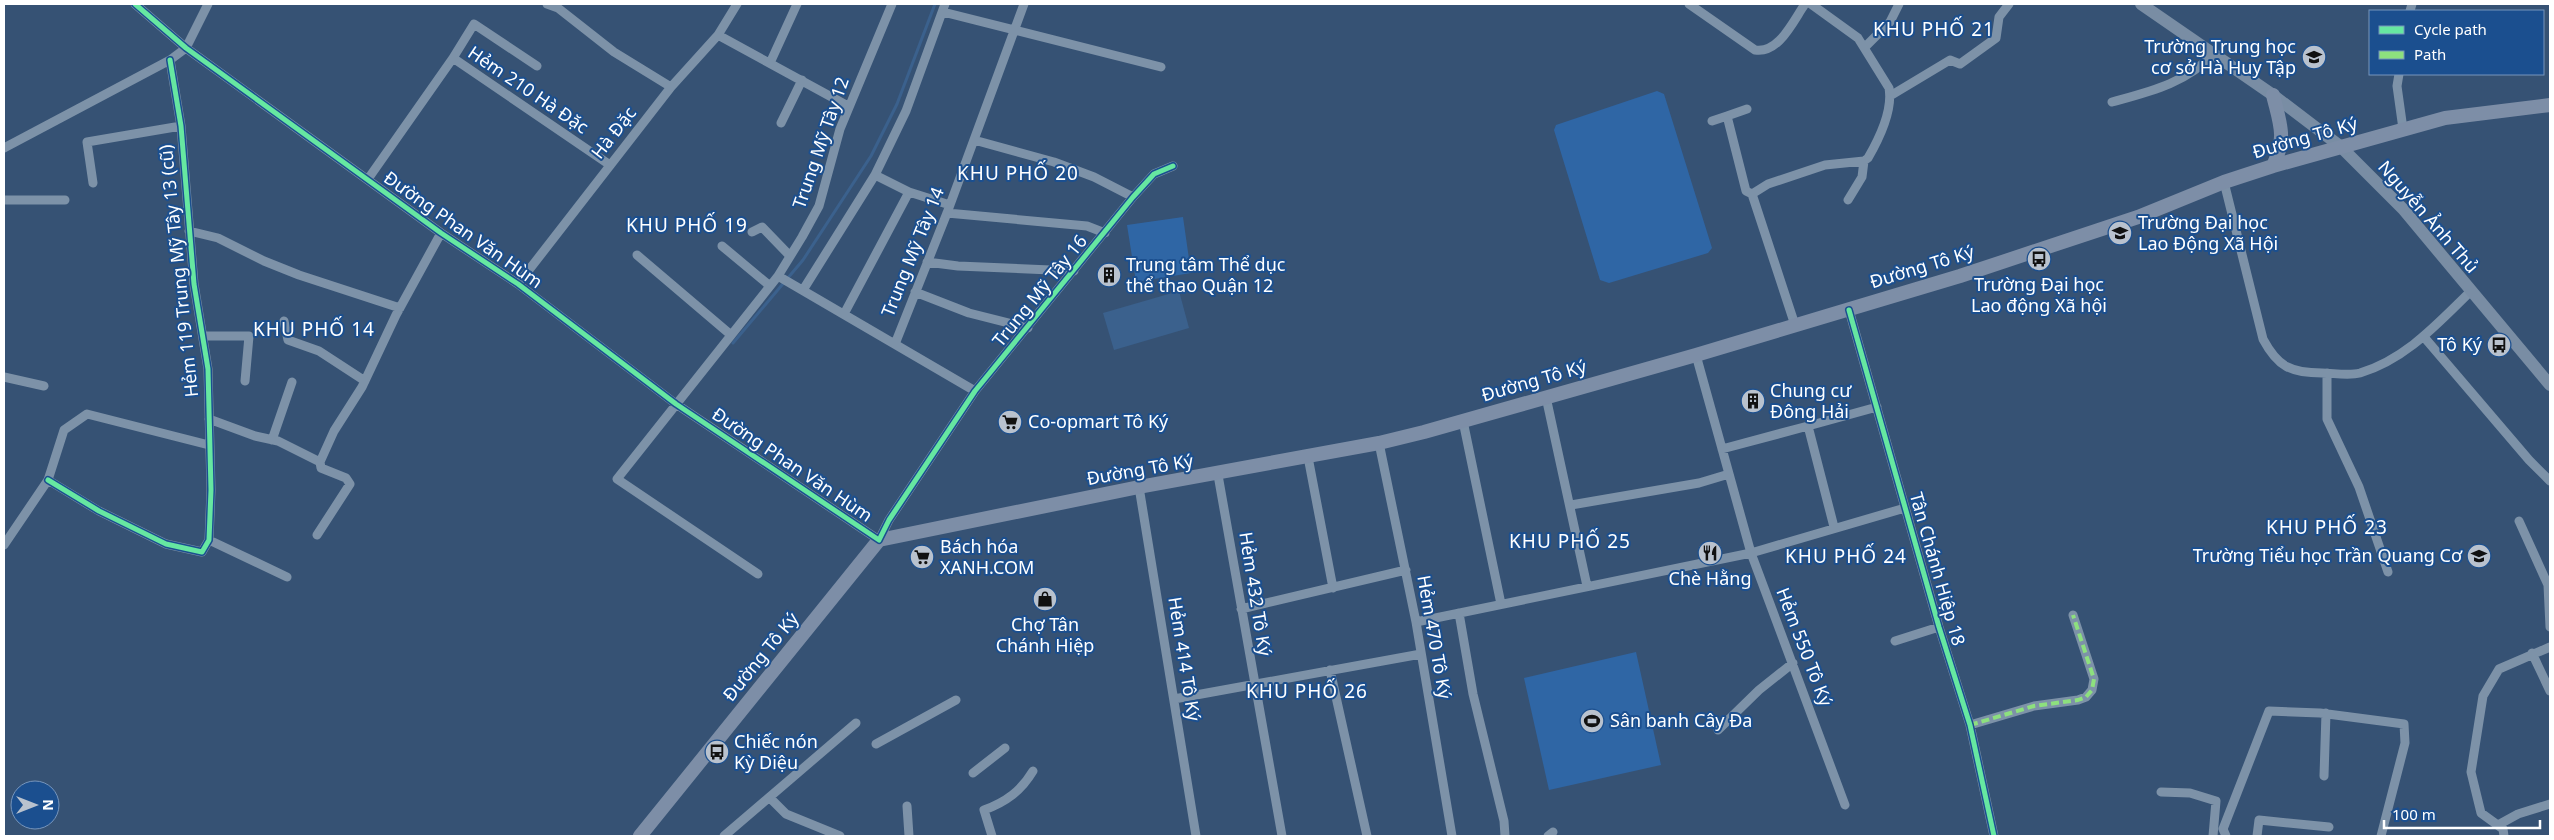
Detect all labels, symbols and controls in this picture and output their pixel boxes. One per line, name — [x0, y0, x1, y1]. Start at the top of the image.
legend — [2369, 10, 2544, 75]
district label: KHU PHỐ 21 — [1873, 16, 1995, 42]
text: Cycle path — [2414, 19, 2487, 39]
place label: Trường Trung học cơ sở Hà Huy Tập — [2144, 34, 2296, 79]
street label: Hẻm 210 Hà Đặc — [464, 40, 594, 139]
school or university icon: Trường Trung học cơ sở Hà Huy Tập — [2301, 44, 2327, 70]
text: Path — [2414, 44, 2446, 64]
street label: Trung Mỹ Tây 12 — [786, 74, 854, 212]
street label: Hà Đặc — [585, 101, 641, 163]
street label: Đường Tô Ký — [2250, 110, 2361, 163]
street label: Hẻm 119 Trung Mỹ Tây 13 (cũ) — [153, 144, 203, 398]
street label: Nguyễn Ảnh Thủ — [2373, 155, 2484, 278]
district label: KHU PHỐ 20 — [957, 160, 1079, 186]
street label: Đường Phan Văn Hùm — [379, 165, 548, 293]
street label: Trung Mỹ Tây 14 — [875, 183, 949, 320]
place label: Trường Đại học Lao Động Xã Hội — [2138, 210, 2278, 255]
district label: KHU PHỐ 19 — [626, 212, 748, 238]
school or university icon: Trường Đại học Lao Động Xã Hội — [2107, 220, 2133, 246]
street label: Trung Mỹ Tây 16 — [987, 229, 1092, 351]
street label: Đường Tô Ký — [1867, 239, 1978, 293]
bus stop icon: Trường Đại học Lao động Xã hội — [2026, 246, 2052, 272]
place label: Trung tâm Thể dục thể thao Quận 12 — [1126, 252, 1286, 297]
building icon: Trung tâm Thể dục thể thao Quận 12 — [1096, 262, 1122, 288]
place label: Trường Đại học Lao động Xã hội — [1971, 272, 2107, 317]
district label: KHU PHỐ 14 — [253, 316, 375, 342]
place label: Tô Ký — [2437, 332, 2483, 356]
bus stop icon: Tô Ký — [2486, 332, 2512, 358]
street label: Đường Tô Ký — [1479, 353, 1590, 406]
place label: Chung cư Đông Hải — [1770, 378, 1852, 423]
building icon: Chung cư Đông Hải — [1740, 388, 1766, 414]
street label: Đường Phan Văn Hùm — [708, 401, 878, 527]
supermarket icon: Co-opmart Tô Ký — [997, 409, 1023, 435]
place label: Co-opmart Tô Ký — [1028, 409, 1169, 433]
street label: Đường Tô Ký — [1085, 448, 1196, 490]
street label: Tân Chánh Hiệp 18 — [1905, 489, 1971, 648]
district label: KHU PHỐ 23 — [2266, 514, 2388, 540]
district label: KHU PHỐ 25 — [1509, 528, 1631, 554]
street label: Hẻm 432 Tô Ký — [1234, 530, 1278, 658]
place label: Bách hóa XANH.COM — [940, 534, 1034, 579]
restaurant icon: Chè Hằng — [1697, 540, 1723, 566]
district label: KHU PHỐ 24 — [1785, 543, 1907, 569]
place label: Trường Tiểu học Trần Quang Cơ — [2193, 543, 2463, 567]
school or university icon: Trường Tiểu học Trần Quang Cơ — [2466, 543, 2492, 569]
supermarket icon: Bách hóa XANH.COM — [909, 544, 935, 570]
place label: Chè Hằng — [1669, 566, 1751, 590]
street label: Hẻm 470 Tô Ký — [1412, 573, 1458, 701]
street label: Hẻm 550 Tô Ký — [1771, 584, 1839, 710]
shop icon: Chợ Tân Chánh Hiệp — [1032, 586, 1058, 612]
street label: Hẻm 414 Tô Ký — [1163, 595, 1207, 723]
street label: Đường Tô Ký — [717, 606, 804, 706]
place label: Chợ Tân Chánh Hiệp — [996, 612, 1094, 657]
district label: KHU PHỐ 26 — [1246, 678, 1368, 704]
sports icon: Sân banh Cây Đa — [1579, 708, 1605, 734]
place label: Sân banh Cây Đa — [1610, 708, 1752, 732]
place label: Chiếc nón Kỳ Diệu — [734, 729, 818, 774]
bus stop icon: Chiếc nón Kỳ Diệu — [704, 739, 730, 765]
north arrow — [10, 780, 60, 830]
scale bar — [2384, 798, 2540, 830]
text: N — [39, 799, 58, 811]
text: 100 m — [2392, 804, 2436, 824]

